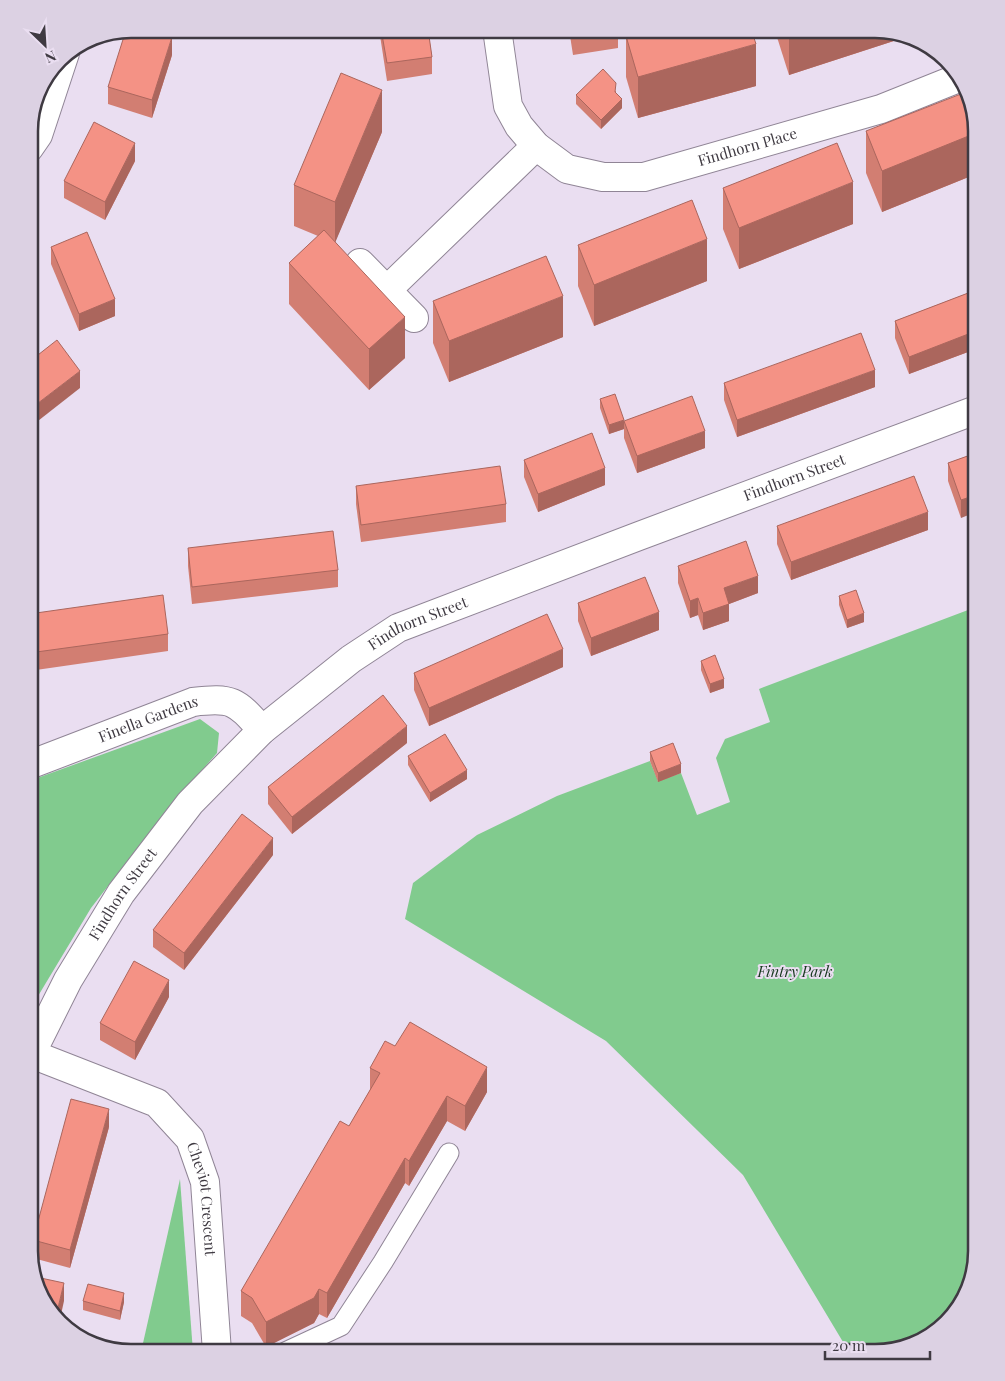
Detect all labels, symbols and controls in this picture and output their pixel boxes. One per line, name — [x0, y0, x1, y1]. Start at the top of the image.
north arrow — [20, 20, 70, 70]
text: N — [42, 46, 59, 68]
street label: Findhorn Place — [695, 123, 799, 170]
street label: Findhorn Street — [740, 448, 849, 505]
street label: Findhorn Street — [364, 591, 471, 654]
street label: Finella Gardens — [95, 690, 199, 746]
street label: Findhorn Street — [84, 843, 161, 943]
park label: Fintry Park — [757, 961, 833, 981]
street label: Cheviot Crescent — [183, 1139, 221, 1257]
scale bar — [825, 1328, 930, 1360]
text: 20 m — [832, 1335, 866, 1355]

